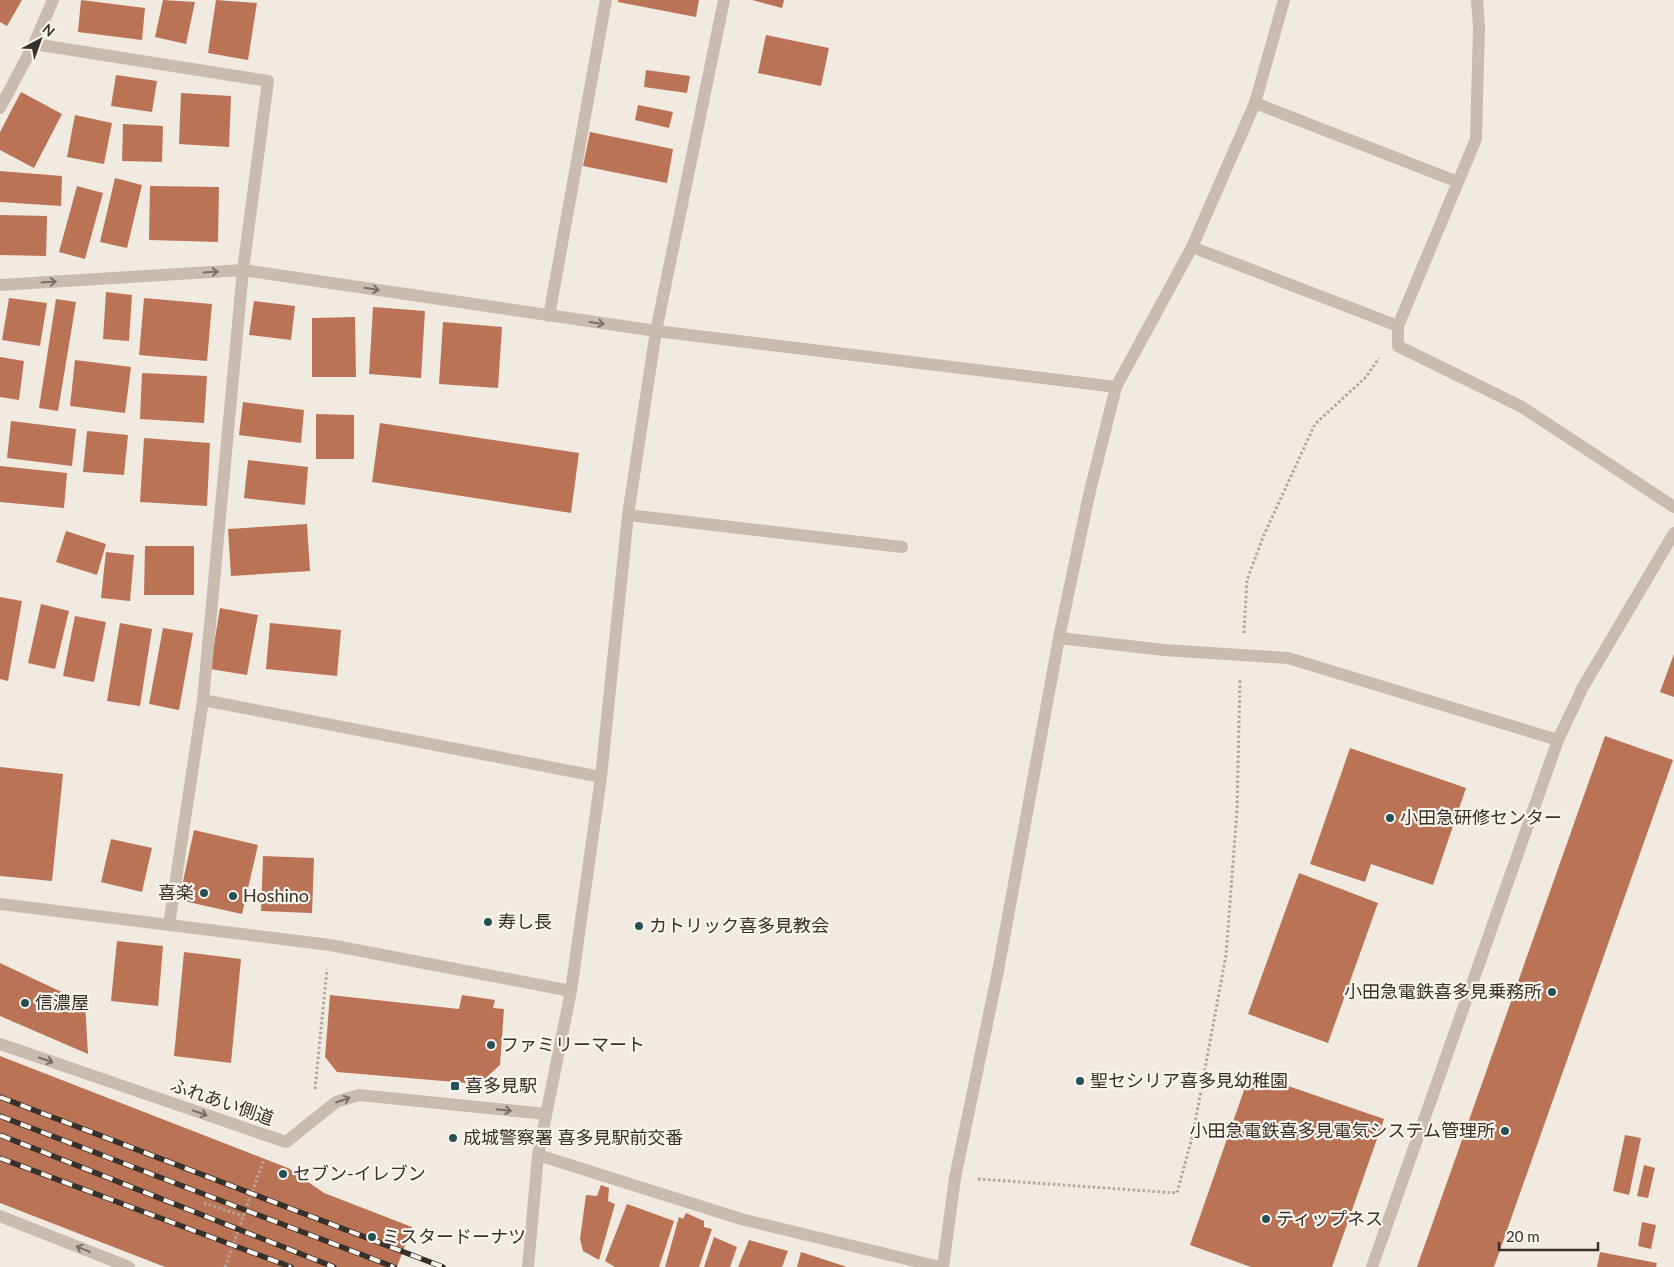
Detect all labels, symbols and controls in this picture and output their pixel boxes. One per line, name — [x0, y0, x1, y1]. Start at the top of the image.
north arrow — [15, 15, 65, 65]
text: N — [39, 20, 59, 40]
one-way arrow — [203, 267, 219, 277]
one-way arrow — [40, 278, 56, 287]
one-way arrow — [363, 285, 379, 295]
one-way arrow — [589, 318, 605, 328]
place label: 小田急研修センター — [1400, 806, 1562, 828]
marker: 小田急研修センター — [1384, 812, 1396, 824]
place label: 喜楽 — [158, 881, 194, 903]
place label: Hoshino — [243, 884, 309, 906]
marker: 喜楽 — [198, 887, 210, 899]
marker: Hoshino — [227, 890, 239, 902]
place label: 寿し長 — [498, 910, 552, 932]
place label: カトリック喜多見教会 — [649, 914, 829, 936]
marker: 寿し長 — [482, 916, 494, 928]
marker: カトリック喜多見教会 — [633, 920, 645, 932]
place label: 小田急電鉄喜多見乗務所 — [1344, 980, 1542, 1002]
marker: 小田急電鉄喜多見乗務所 — [1546, 986, 1558, 998]
place label: 信濃屋 — [35, 991, 89, 1013]
marker: 信濃屋 — [19, 997, 31, 1009]
place label: ファミリーマート — [501, 1033, 645, 1055]
marker: ファミリーマート — [485, 1039, 497, 1051]
one-way arrow — [38, 1056, 53, 1065]
place label: 聖セシリア喜多見幼稚園 — [1090, 1069, 1288, 1091]
street label: ふれあい側道 — [168, 1073, 277, 1129]
place label: 喜多見駅 — [465, 1074, 537, 1096]
marker: 聖セシリア喜多見幼稚園 — [1074, 1075, 1086, 1087]
marker: 喜多見駅 — [449, 1080, 461, 1092]
one-way arrow — [335, 1095, 350, 1104]
one-way arrow — [496, 1105, 512, 1115]
one-way arrow — [192, 1109, 207, 1118]
place label: 小田急電鉄喜多見電気システム管理所 — [1190, 1119, 1495, 1141]
marker: 小田急電鉄喜多見電気システム管理所 — [1499, 1125, 1511, 1137]
place label: 成城警察署 喜多見駅前交番 — [463, 1126, 684, 1148]
marker: 成城警察署 喜多見駅前交番 — [447, 1132, 459, 1144]
place label: セブン-イレブン — [293, 1162, 426, 1184]
marker: セブン-イレブン — [277, 1168, 289, 1180]
place label: ティップネス — [1276, 1207, 1383, 1229]
marker: ティップネス — [1260, 1213, 1272, 1225]
scale bar — [1499, 1220, 1598, 1252]
place label: ミスタードーナツ — [382, 1225, 526, 1247]
text: 20 m — [1506, 1227, 1540, 1245]
marker: ミスタードーナツ — [366, 1231, 378, 1243]
one-way arrow — [76, 1244, 91, 1253]

